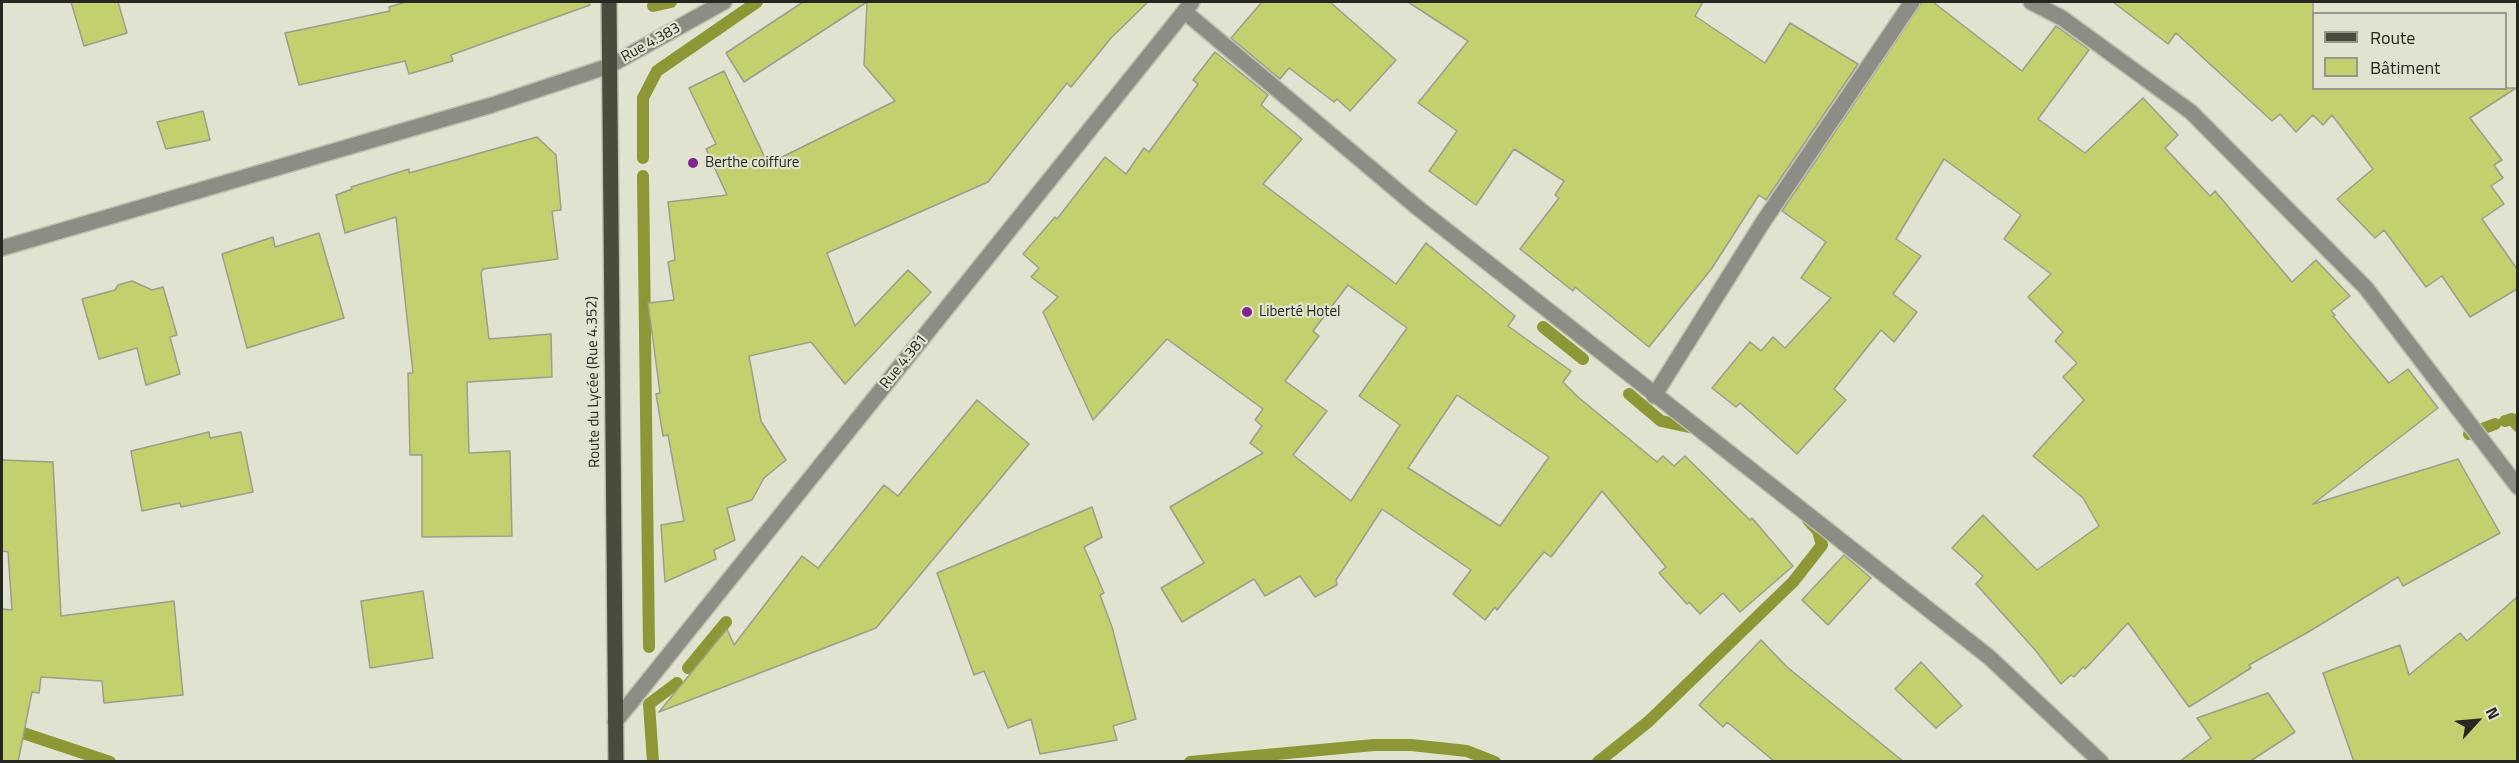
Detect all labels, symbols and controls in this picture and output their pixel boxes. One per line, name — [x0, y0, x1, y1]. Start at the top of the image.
legend — [2312, 12, 2507, 90]
street label: Rue 4.383 — [618, 19, 684, 67]
text: Route — [2370, 24, 2415, 51]
text: Bâtiment — [2370, 54, 2440, 81]
place label: Berthe coiffure — [705, 154, 799, 172]
marker: Berthe coiffure — [686, 156, 700, 170]
street label: Route du Lycée (Rue 4.352) — [584, 296, 604, 468]
place label: Liberté Hotel — [1259, 303, 1340, 321]
marker: Liberté Hotel — [1240, 305, 1254, 319]
street label: Rue 4.381 — [877, 331, 931, 393]
north arrow — [2447, 691, 2507, 751]
text: N — [2480, 703, 2506, 723]

